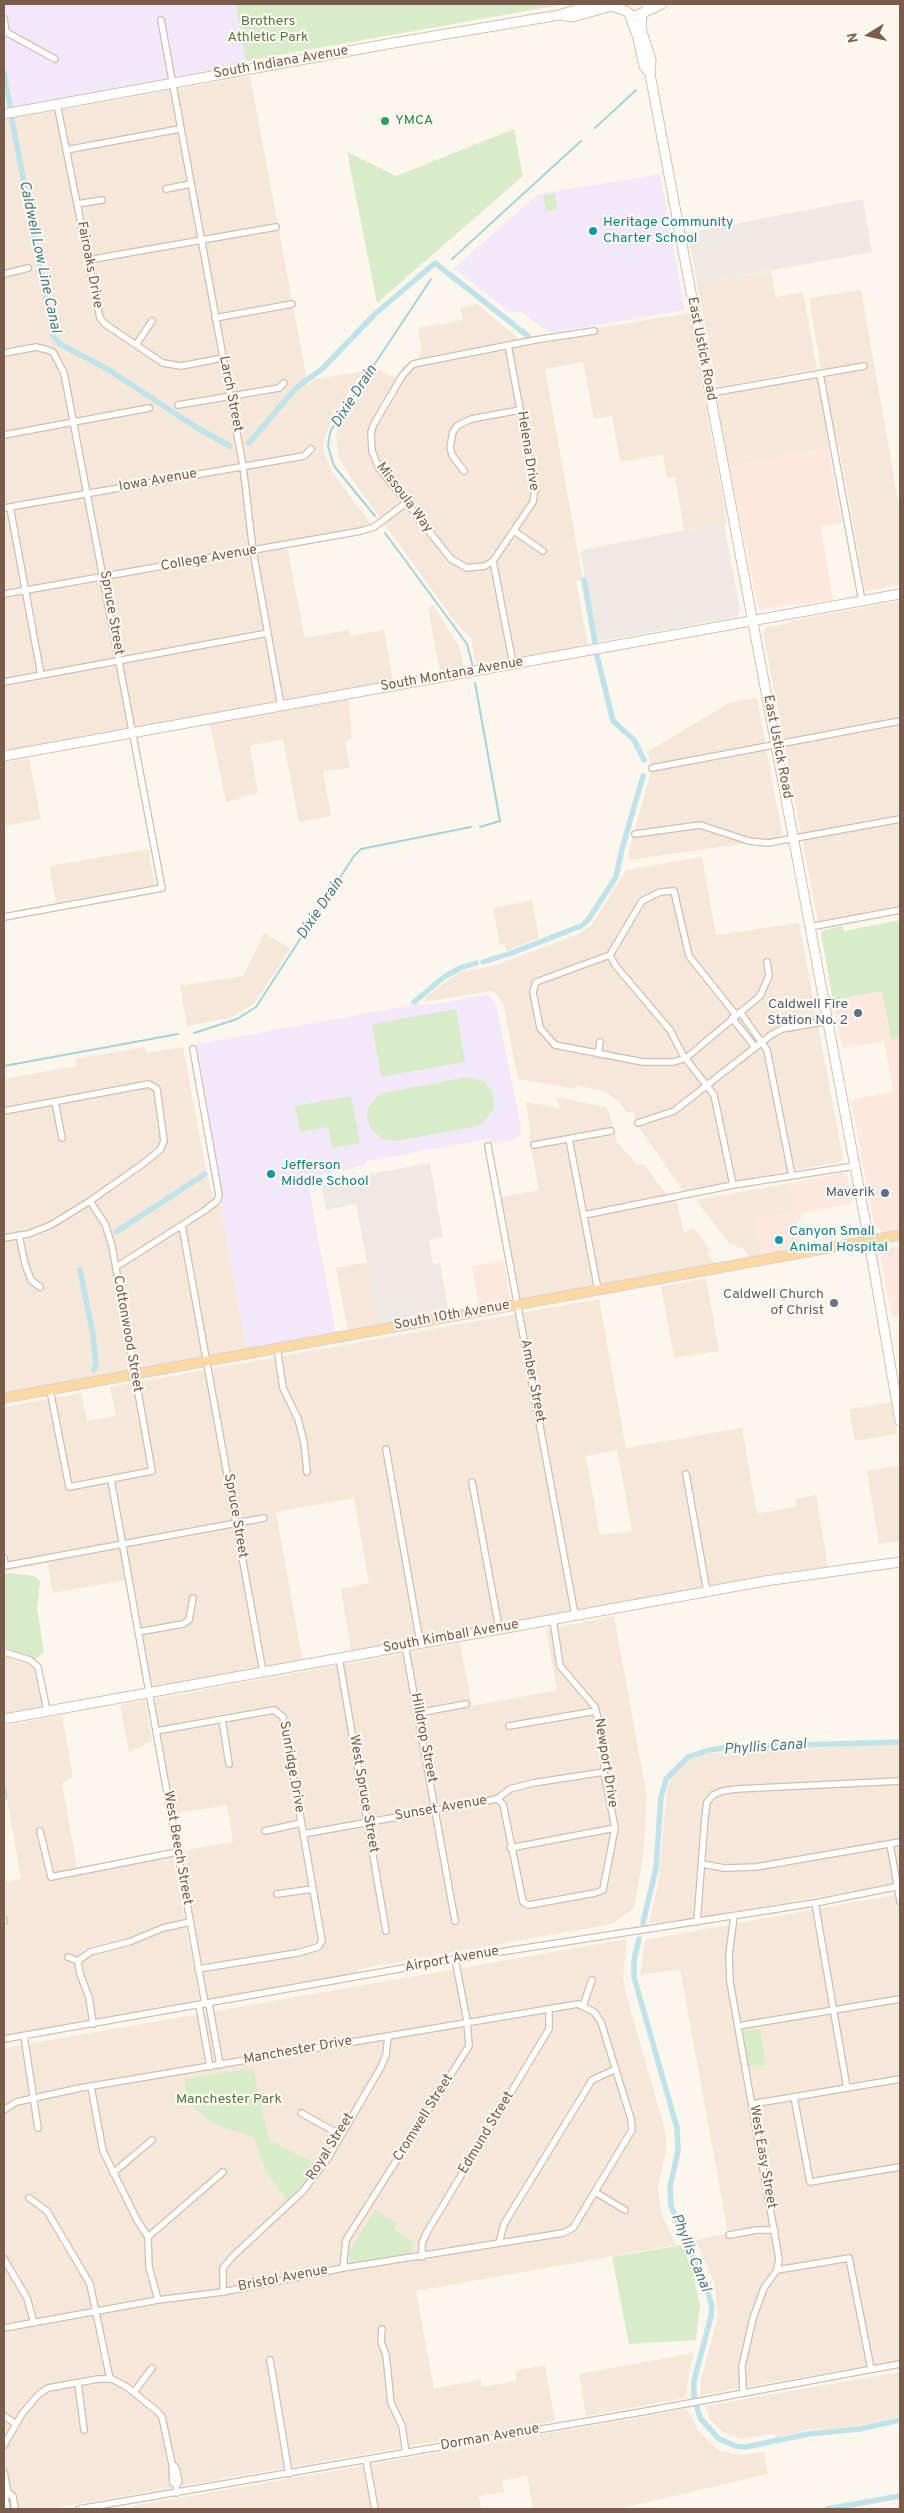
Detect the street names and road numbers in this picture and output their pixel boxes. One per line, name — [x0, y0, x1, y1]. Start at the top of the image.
street label: South Indiana Avenue — [212, 43, 350, 83]
street label: Fairoaks Drive — [72, 220, 106, 310]
street label: East Ustick Road — [683, 296, 719, 402]
street label: Larch Street — [214, 355, 246, 433]
street label: Helena Drive — [512, 410, 542, 492]
street label: Missoula Way — [372, 459, 436, 537]
street label: Iowa Avenue — [118, 466, 198, 496]
street label: College Avenue — [160, 542, 258, 576]
street label: Spruce Street — [95, 569, 127, 657]
street label: South Montana Avenue — [379, 654, 525, 696]
street label: East Ustick Road — [759, 694, 795, 800]
street label: Cottonwood Street — [108, 1274, 146, 1394]
street label: South 10th Avenue — [393, 1298, 511, 1334]
street label: Amber Street — [516, 1338, 548, 1424]
street label: Spruce Street — [219, 1472, 251, 1560]
street label: South Kimball Avenue — [382, 1617, 520, 1657]
street label: Hilldrop Street — [406, 1692, 440, 1784]
street label: Newport Drive — [590, 1717, 620, 1809]
street label: Sunridge Drive — [275, 1720, 307, 1814]
street label: West Spruce Street — [344, 1734, 382, 1854]
street label: West Beech Street — [159, 1790, 195, 1906]
street label: Sunset Avenue — [394, 1793, 488, 1825]
street label: Airport Avenue — [404, 1943, 500, 1977]
street label: Manchester Drive — [242, 2033, 354, 2069]
street label: Cromwell Street — [390, 2071, 458, 2165]
street label: Edmund Street — [456, 2089, 518, 2177]
street label: West Easy Street — [745, 2104, 779, 2210]
street label: Royal Street — [304, 2110, 358, 2184]
street label: Bristol Avenue — [237, 2262, 329, 2296]
street label: Dorman Avenue — [439, 2421, 541, 2455]

